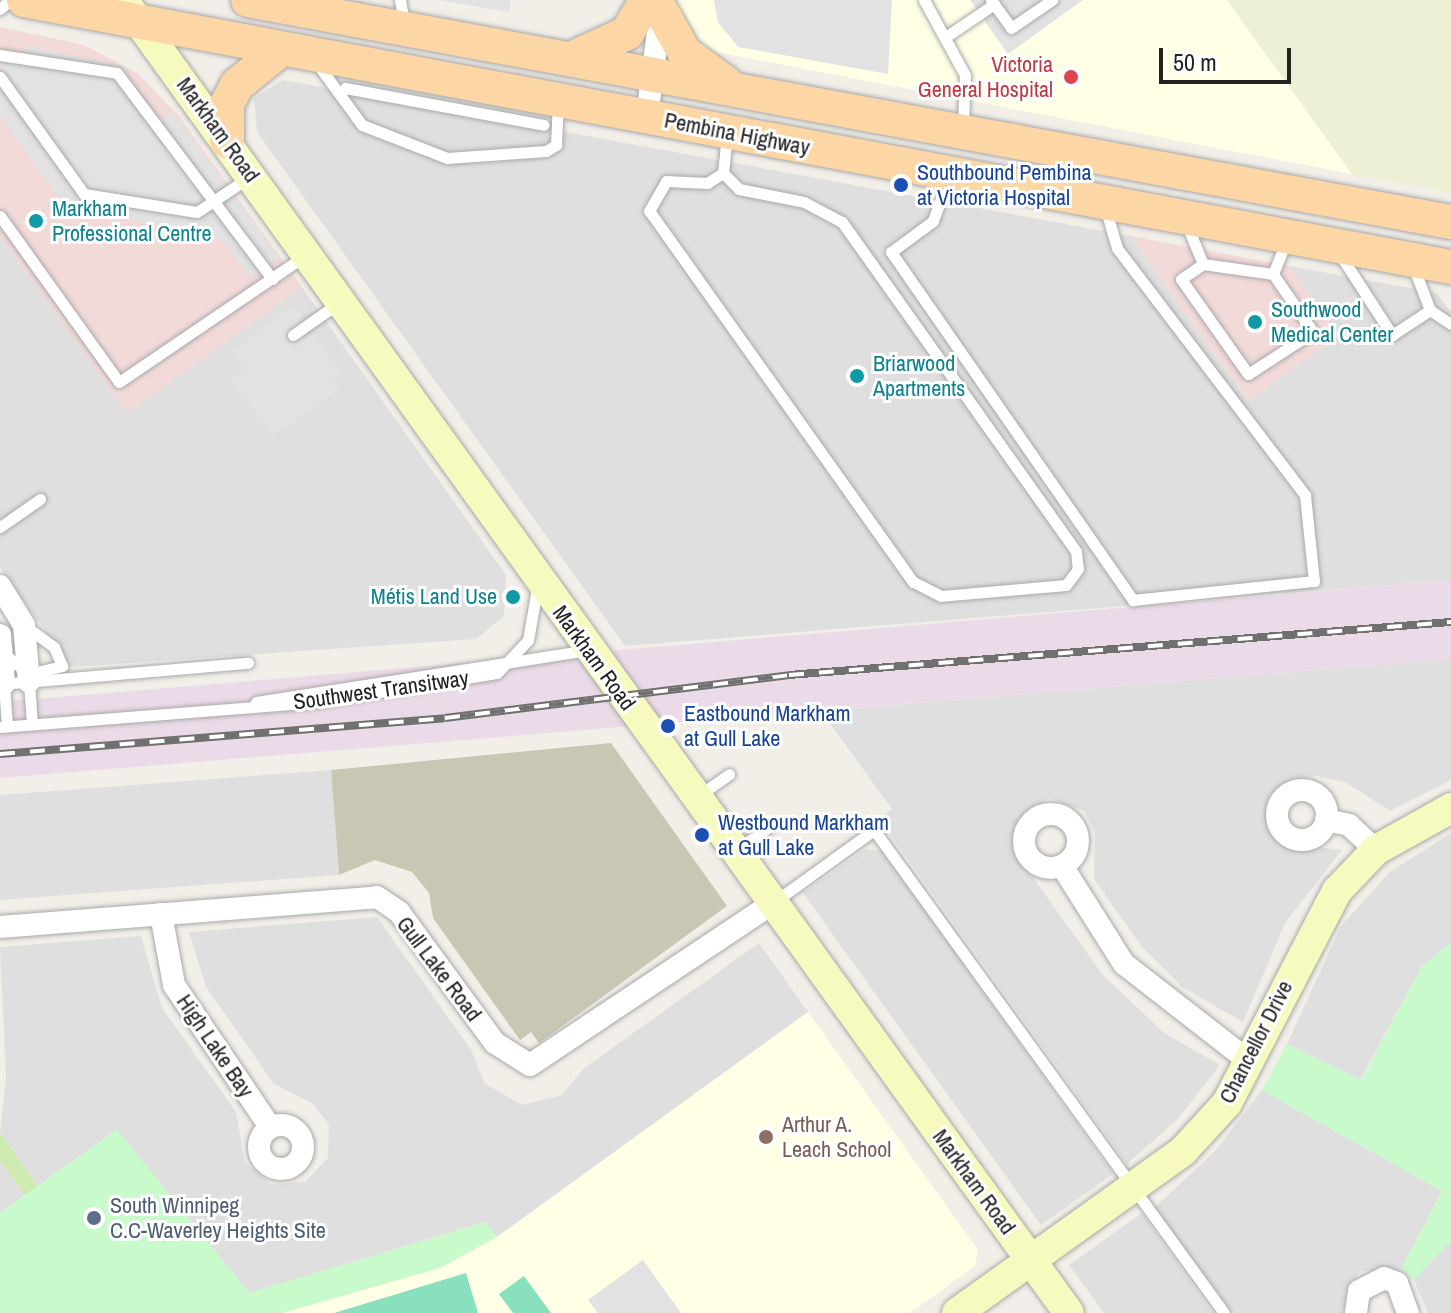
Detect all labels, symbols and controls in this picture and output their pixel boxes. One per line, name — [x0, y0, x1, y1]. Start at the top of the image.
scale bar — [1163, 32, 1295, 82]
text: 50 m — [1173, 46, 1217, 78]
place label: Victoria General Hospital — [918, 51, 1053, 102]
marker: Victoria General Hospital — [1060, 66, 1082, 88]
street label: Markham Road — [171, 72, 265, 188]
street label: Pembina Highway — [662, 107, 812, 161]
place label: Southbound Pembina at Victoria Hospital — [917, 159, 1092, 210]
marker: Southbound Pembina at Victoria Hospital — [892, 176, 910, 194]
place label: Markham Professional Centre — [52, 195, 211, 246]
marker: Markham Professional Centre — [27, 212, 45, 230]
place label: Southwood Medical Center — [1271, 296, 1393, 348]
marker: Southwood Medical Center — [1246, 313, 1264, 331]
place label: Briarwood Apartments — [873, 350, 965, 402]
marker: Briarwood Apartments — [848, 367, 866, 385]
place label: Métis Land Use — [371, 584, 497, 610]
marker: Métis Land Use — [504, 588, 522, 606]
street label: Markham Road — [547, 600, 641, 716]
street label: Southwest Transitway — [292, 665, 470, 715]
place label: Eastbound Markham at Gull Lake — [684, 700, 850, 752]
marker: Eastbound Markham at Gull Lake — [659, 717, 677, 735]
place label: Westbound Markham at Gull Lake — [718, 809, 889, 860]
marker: Westbound Markham at Gull Lake — [693, 826, 711, 844]
street label: Gull Lake Road — [391, 911, 487, 1027]
street label: Chancellor Drive — [1214, 976, 1298, 1108]
street label: High Lake Bay — [171, 990, 259, 1102]
place label: Arthur A. Leach School — [782, 1111, 891, 1162]
street label: Markham Road — [927, 1124, 1021, 1240]
marker: Arthur A. Leach School — [757, 1128, 775, 1146]
place label: South Winnipeg C.C-Waverley Heights Site — [110, 1192, 326, 1244]
marker: South Winnipeg C.C-Waverley Heights Site — [85, 1209, 103, 1227]

